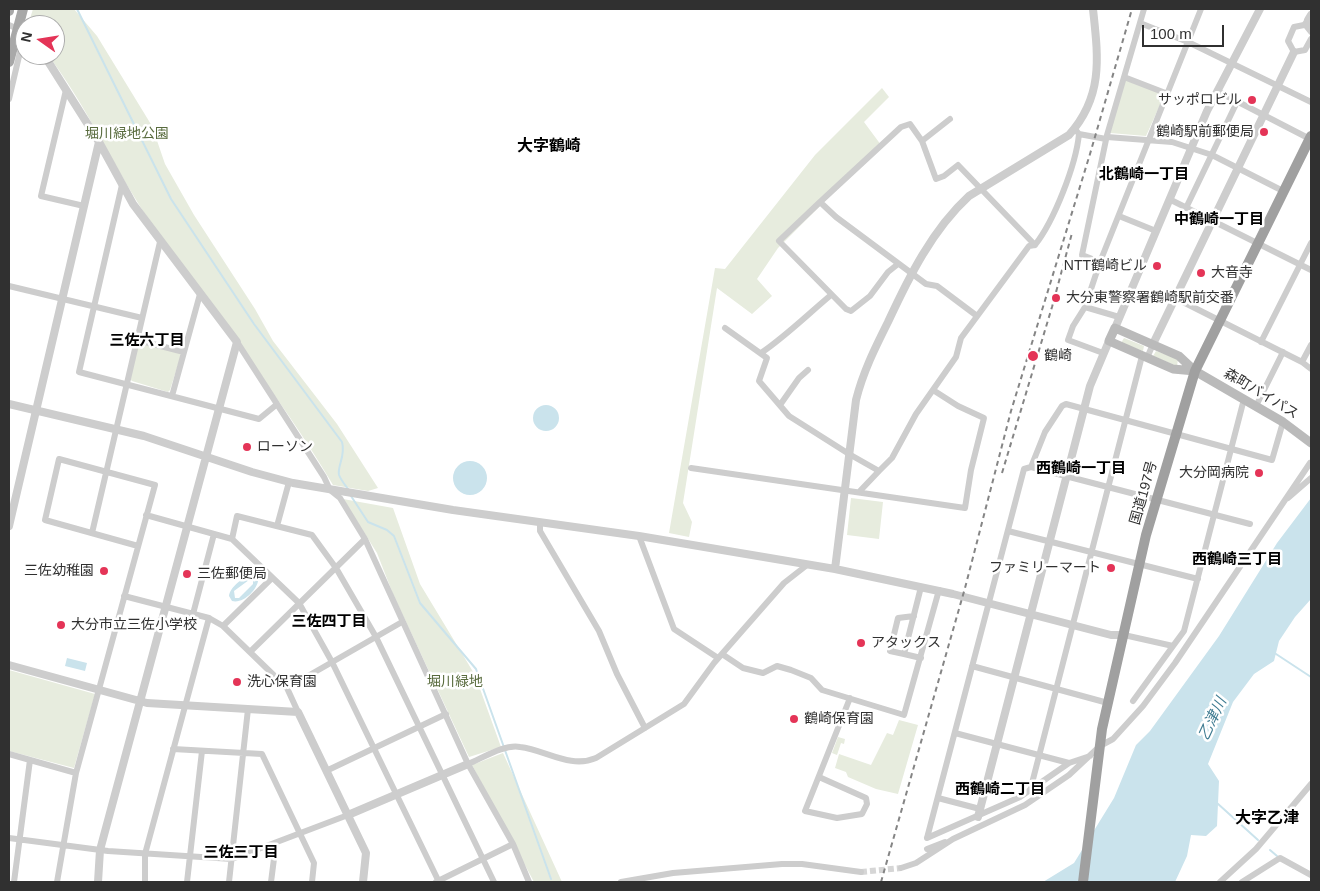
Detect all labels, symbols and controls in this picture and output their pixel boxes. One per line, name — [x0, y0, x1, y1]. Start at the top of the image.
north arrow — [15, 15, 65, 65]
scale bar — [1145, 15, 1228, 47]
text: 100 m — [1150, 25, 1192, 42]
text: N — [17, 30, 35, 44]
place label: サッポロビル — [1158, 92, 1242, 108]
marker: サッポロビル — [1246, 94, 1258, 106]
place label: 鶴崎駅前郵便局 — [1156, 124, 1254, 140]
park label: 堀川緑地公園 — [85, 126, 169, 142]
marker: 鶴崎駅前郵便局 — [1258, 126, 1270, 138]
district label: 大字鶴崎 — [517, 137, 581, 157]
district label: 北鶴崎一丁目 — [1099, 166, 1189, 184]
district label: 中鶴崎一丁目 — [1174, 211, 1264, 229]
place label: NTT鶴崎ビル — [1064, 258, 1147, 274]
marker: NTT鶴崎ビル — [1151, 260, 1163, 272]
place label: 大音寺 — [1211, 265, 1253, 281]
marker: 大音寺 — [1195, 267, 1207, 279]
place label: 大分東警察署鶴崎駅前交番 — [1066, 290, 1234, 306]
marker: 大分東警察署鶴崎駅前交番 — [1050, 292, 1062, 304]
district label: 三佐六丁目 — [110, 332, 184, 350]
place label: 鶴崎 — [1044, 348, 1072, 364]
marker: 鶴崎 — [1026, 349, 1040, 363]
street label: 森町バイパス — [1221, 365, 1301, 423]
place label: ローソン — [257, 439, 313, 455]
marker: ローソン — [241, 441, 253, 453]
street label: 国道197号 — [1127, 459, 1161, 527]
district label: 西鶴崎一丁目 — [1036, 460, 1126, 478]
place label: 大分岡病院 — [1179, 465, 1249, 481]
marker: 大分岡病院 — [1253, 467, 1265, 479]
district label: 西鶴崎三丁目 — [1192, 551, 1282, 569]
place label: ファミリーマート — [989, 560, 1101, 576]
marker: ファミリーマート — [1105, 562, 1117, 574]
place label: 三佐幼稚園 — [24, 563, 94, 579]
marker: 三佐幼稚園 — [98, 565, 110, 577]
place label: 三佐郵便局 — [197, 566, 267, 582]
marker: 三佐郵便局 — [181, 568, 193, 580]
district label: 三佐四丁目 — [292, 613, 366, 631]
place label: 大分市立三佐小学校 — [71, 617, 197, 633]
marker: 大分市立三佐小学校 — [55, 619, 67, 631]
place label: アタックス — [871, 635, 941, 651]
marker: アタックス — [855, 637, 867, 649]
place label: 洗心保育園 — [247, 674, 317, 690]
park label: 堀川緑地 — [427, 674, 483, 690]
marker: 洗心保育園 — [231, 676, 243, 688]
water label: 乙津川 — [1195, 695, 1231, 743]
place label: 鶴崎保育園 — [804, 711, 874, 727]
marker: 鶴崎保育園 — [788, 713, 800, 725]
district label: 西鶴崎二丁目 — [955, 781, 1045, 799]
district label: 大字乙津 — [1235, 809, 1299, 829]
district label: 三佐三丁目 — [204, 844, 278, 862]

